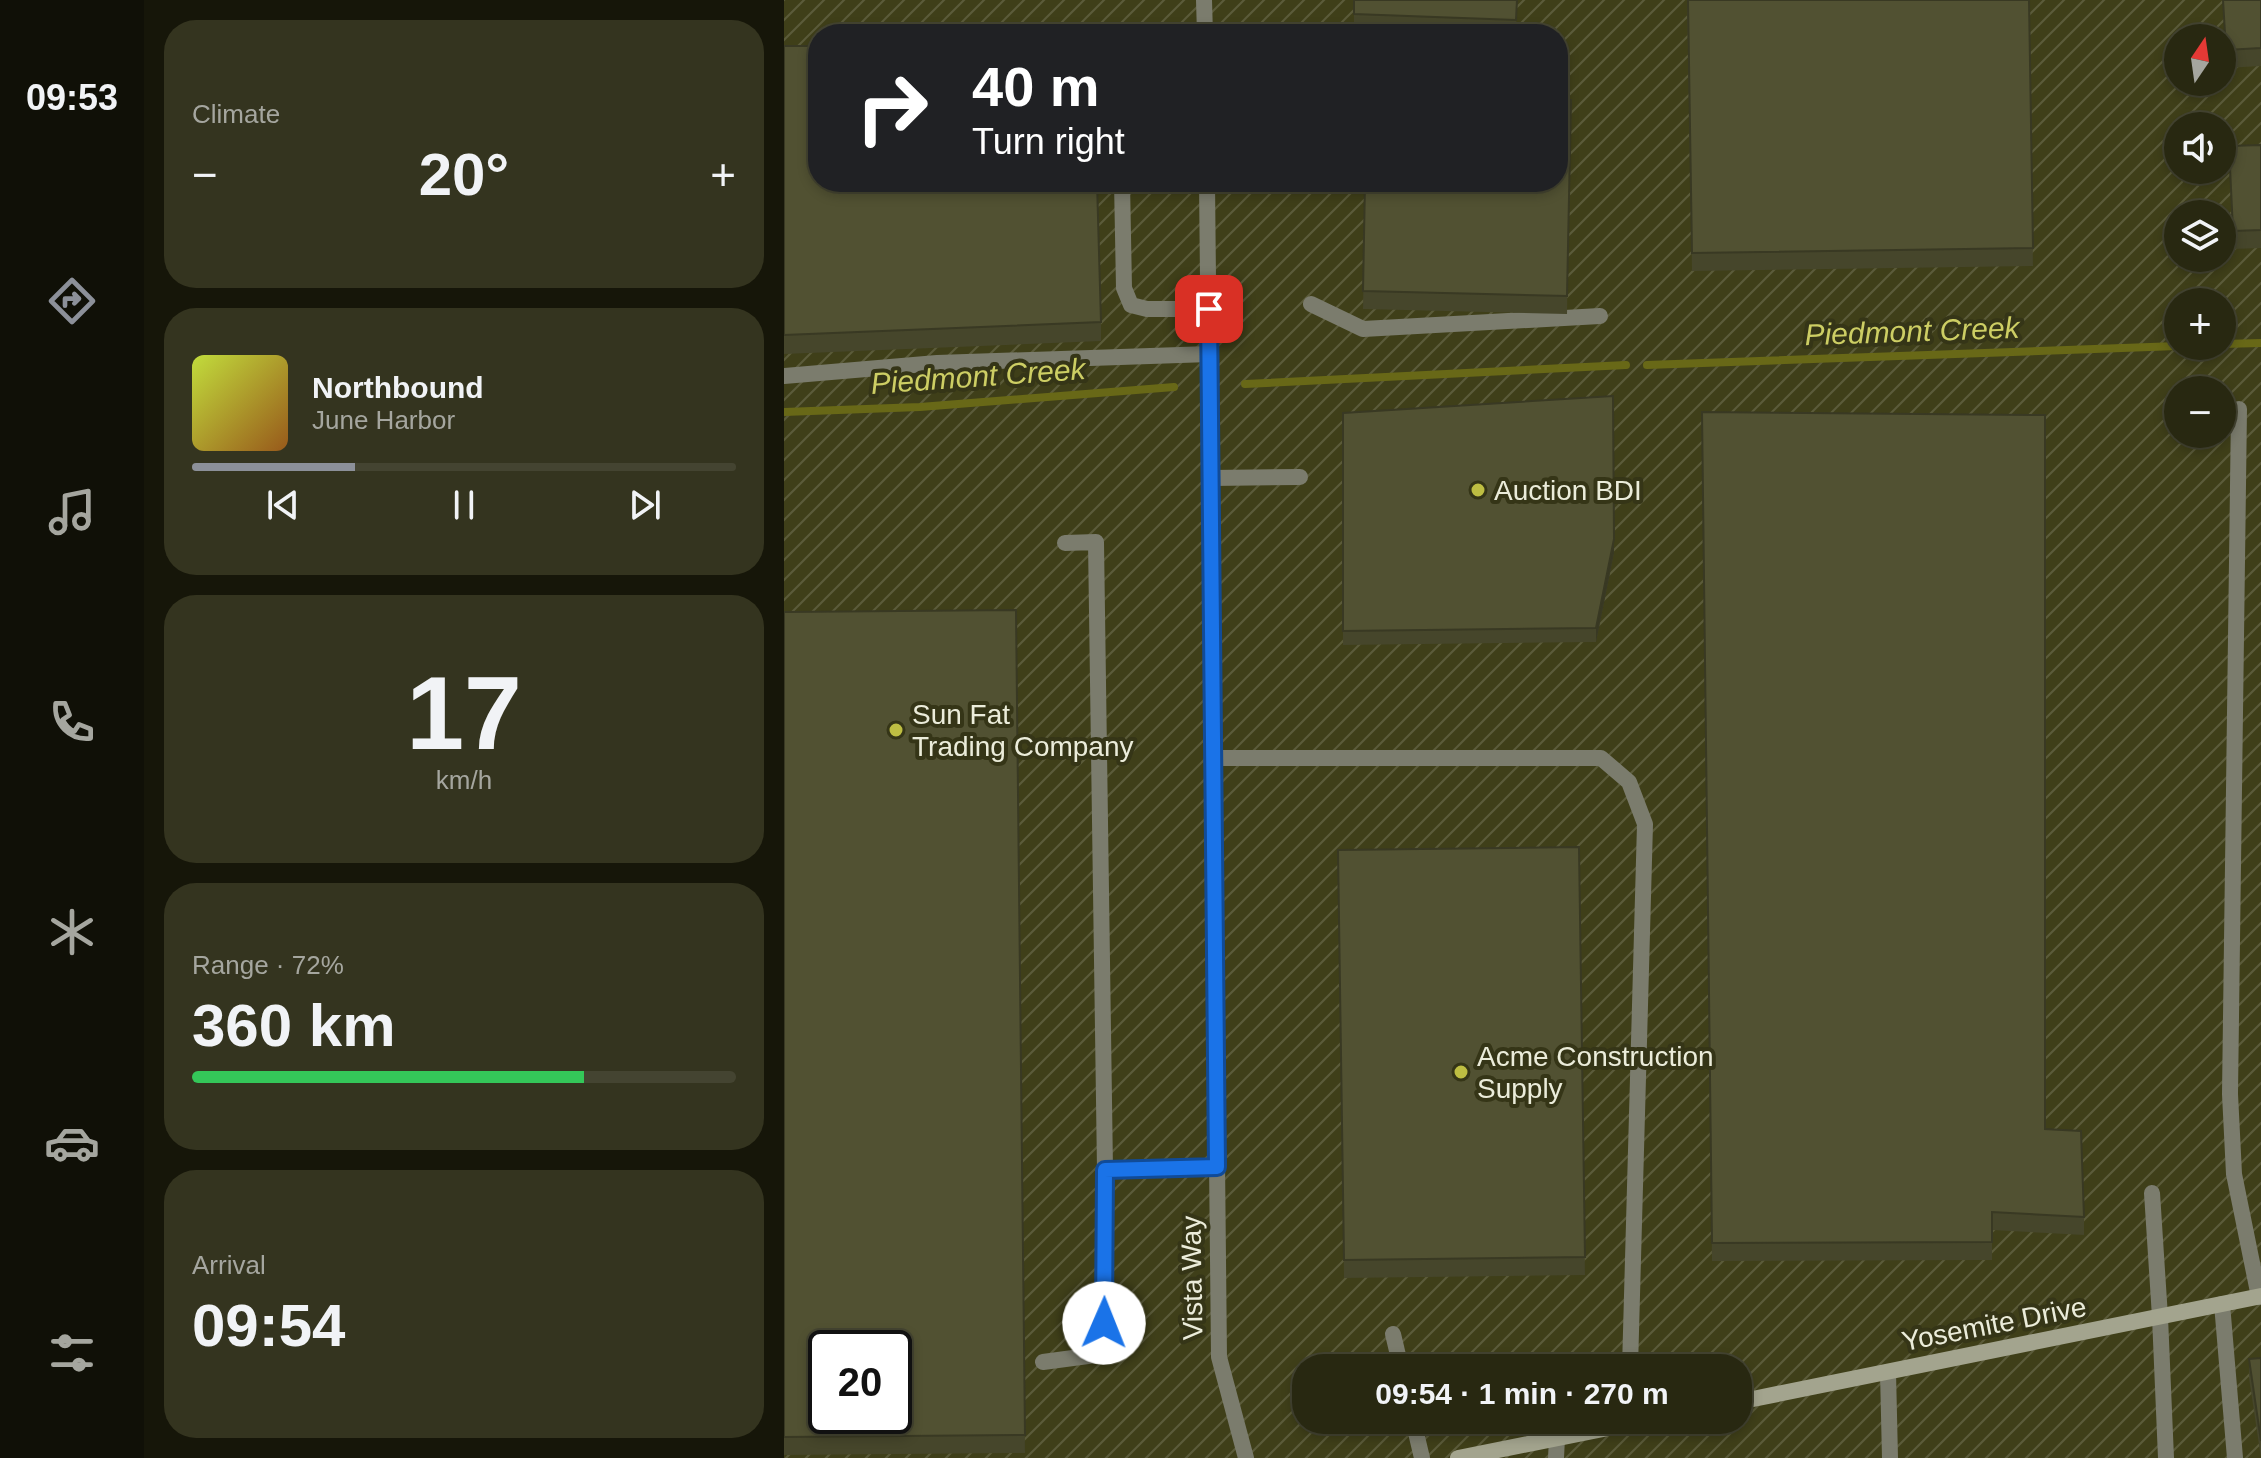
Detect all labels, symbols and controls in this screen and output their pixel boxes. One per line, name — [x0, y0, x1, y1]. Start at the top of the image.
north arrow — [2164, 24, 2236, 96]
map controls — [2164, 24, 2236, 448]
text: 40 m — [972, 55, 1100, 118]
icon: right — [840, 56, 944, 160]
text: 09:53 — [26, 77, 118, 118]
text: Climate — [192, 99, 280, 129]
button: sound — [2164, 112, 2236, 184]
text: Turn right — [972, 121, 1125, 162]
text: 20° — [419, 141, 509, 208]
text: − — [192, 150, 218, 199]
text: + — [710, 150, 736, 199]
button: layers — [2164, 200, 2236, 272]
icon: directions — [44, 273, 100, 329]
pin — [1175, 275, 1243, 343]
icon: arrive — [1187, 287, 1231, 331]
button: + — [2164, 288, 2236, 360]
water label: Piedmont Creek — [1804, 311, 2022, 351]
water label: Piedmont Creek — [870, 352, 1088, 400]
text: Northbound — [312, 371, 484, 404]
button: − — [2164, 376, 2236, 448]
text: June Harbor — [312, 405, 455, 435]
place label: Auction BDI — [1494, 475, 1642, 506]
marker: Auction BDI — [1469, 481, 1487, 499]
icon: previous — [261, 483, 305, 527]
icon: pause — [442, 483, 486, 527]
icon: next — [623, 483, 667, 527]
icon: music — [44, 484, 100, 540]
text: 17 — [406, 655, 522, 771]
icon: phone — [44, 694, 100, 750]
place label: Sun Fat Trading Company — [912, 699, 1134, 762]
marker: Sun Fat Trading Company — [887, 721, 905, 739]
text: km/h — [436, 765, 492, 795]
icon: climate — [44, 904, 100, 960]
text: Range · 72% — [192, 950, 344, 980]
text: 360 km — [192, 992, 396, 1059]
place label: Acme Construction Supply — [1477, 1041, 1714, 1104]
marker: Acme Construction Supply — [1452, 1063, 1470, 1081]
icon: car — [44, 1115, 100, 1171]
street label: Vista Way — [1175, 1215, 1209, 1341]
text: Arrival — [192, 1250, 266, 1280]
position arrow — [1062, 1281, 1146, 1365]
street label: Yosemite Drive — [1899, 1291, 2089, 1357]
text: 09:54 — [192, 1292, 345, 1359]
icon: filters — [44, 1325, 100, 1381]
speed limit sign: 20 — [808, 1330, 912, 1434]
text: 09:54 · 1 min · 270 m — [1375, 1377, 1669, 1410]

